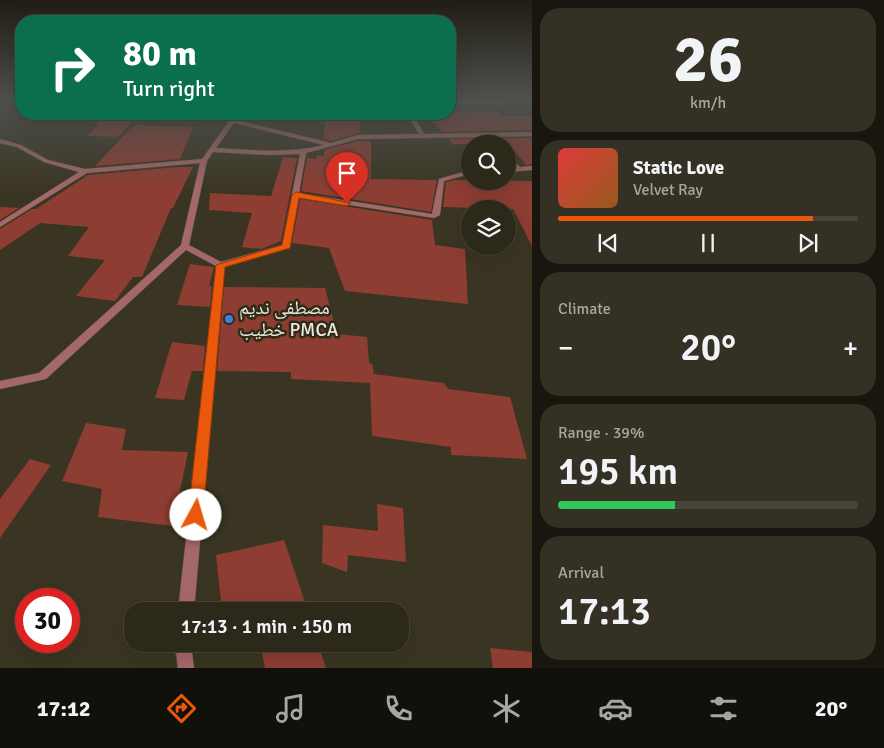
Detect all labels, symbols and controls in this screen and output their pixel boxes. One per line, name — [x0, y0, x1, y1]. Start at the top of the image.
text: 26 — [673, 20, 743, 100]
text: 80 m — [123, 32, 197, 75]
icon: right — [40, 35, 105, 100]
text: Turn right — [123, 75, 215, 102]
text: km/h — [690, 93, 726, 113]
map controls — [461, 135, 516, 255]
button: search — [461, 135, 516, 190]
pin — [326, 152, 368, 203]
text: Static Love — [633, 156, 724, 180]
icon: arrive — [333, 159, 361, 187]
text: Velvet Ray — [633, 180, 703, 200]
button: layers — [461, 200, 516, 255]
icon: previous — [594, 229, 622, 257]
icon: pause — [694, 229, 722, 257]
icon: next — [794, 229, 822, 257]
place label: مصطفى نديم خطيب PMCA — [239, 296, 339, 342]
text: Climate — [558, 299, 611, 319]
marker: مصطفى نديم خطيب PMCA — [223, 313, 235, 325]
text: 20° — [680, 324, 736, 371]
text: − — [558, 331, 573, 365]
text: + — [843, 331, 858, 365]
text: Range · 39% — [558, 423, 644, 443]
text: 195 km — [558, 448, 678, 495]
position arrow — [169, 488, 221, 540]
text: Arrival — [558, 563, 604, 583]
speed limit sign: 30 — [15, 588, 80, 653]
text: 17:13 — [558, 588, 651, 635]
text: 17:13 · 1 min · 150 m — [181, 615, 352, 639]
icon: directions — [164, 691, 199, 726]
icon: music — [273, 691, 308, 726]
icon: phone — [381, 691, 416, 726]
icon: climate — [489, 691, 524, 726]
icon: car — [598, 691, 633, 726]
icon: filters — [706, 691, 741, 726]
text: 17:12 — [37, 695, 91, 722]
text: 20° — [815, 695, 847, 722]

